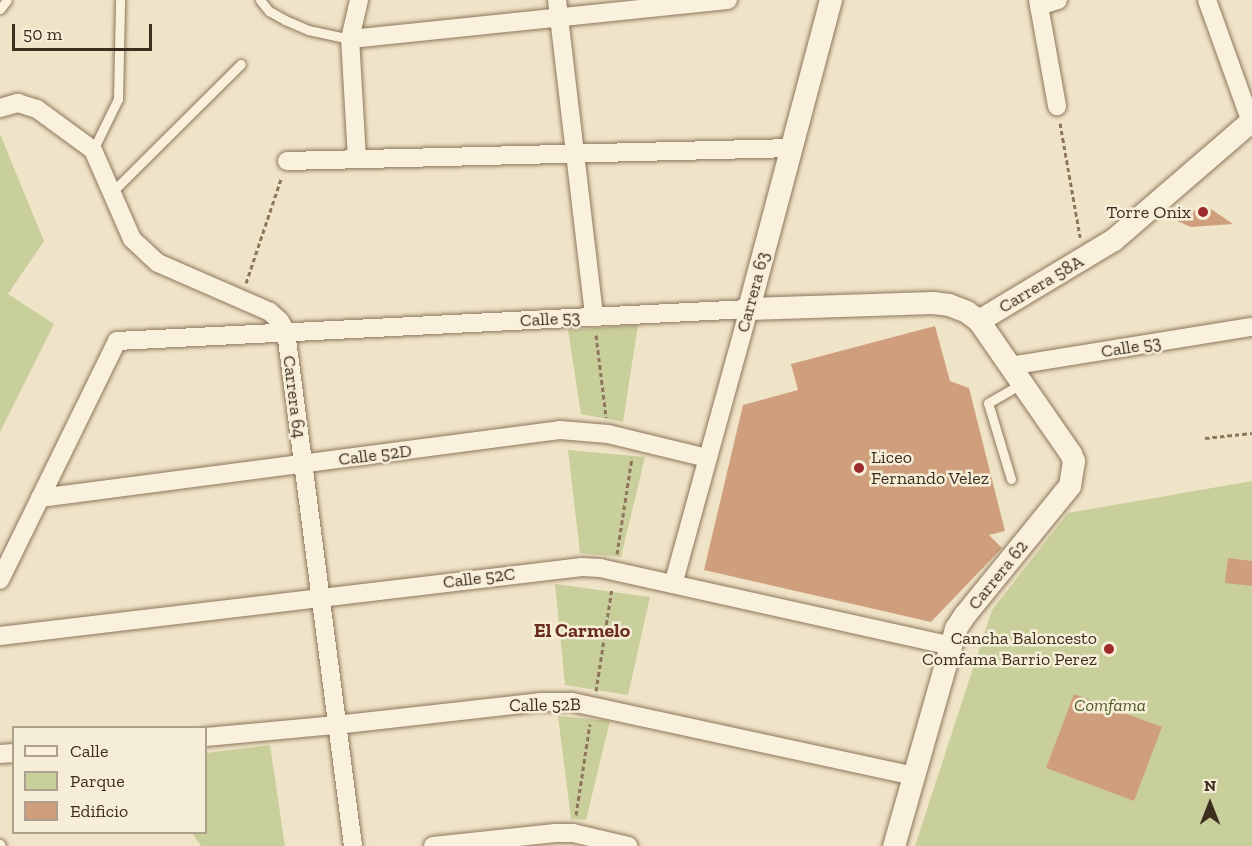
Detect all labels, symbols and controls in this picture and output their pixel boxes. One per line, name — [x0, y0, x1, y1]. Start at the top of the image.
scale bar — [15, 12, 154, 50]
text: 50 m — [23, 23, 62, 45]
place label: Torre Onix — [1106, 201, 1191, 223]
marker: Torre Onix — [1196, 205, 1210, 219]
street label: Carrera 63 — [732, 249, 774, 335]
street label: Carrera 58A — [995, 250, 1087, 318]
street label: Calle 53 — [519, 307, 581, 331]
street label: Calle 53 — [1099, 332, 1163, 362]
street label: Carrera 64 — [278, 354, 310, 440]
street label: Calle 52D — [337, 440, 413, 470]
place label: Liceo Fernando Velez — [871, 447, 990, 490]
marker: Liceo Fernando Velez — [852, 461, 866, 475]
street label: Carrera 62 — [963, 536, 1033, 614]
street label: Calle 52C — [442, 563, 516, 593]
district label: El Carmelo — [534, 618, 630, 642]
place label: Cancha Baloncesto Comfama Barrio Perez — [922, 628, 1097, 670]
marker: Cancha Baloncesto Comfama Barrio Perez — [1102, 642, 1116, 656]
street label: Calle 52B — [509, 694, 581, 716]
park label: Comfama — [1074, 694, 1146, 716]
legend — [12, 726, 207, 834]
text: Calle — [70, 740, 108, 762]
text: Parque — [70, 770, 125, 792]
north arrow — [1180, 774, 1240, 834]
text: N — [1204, 776, 1216, 795]
text: Edificio — [70, 800, 128, 822]

